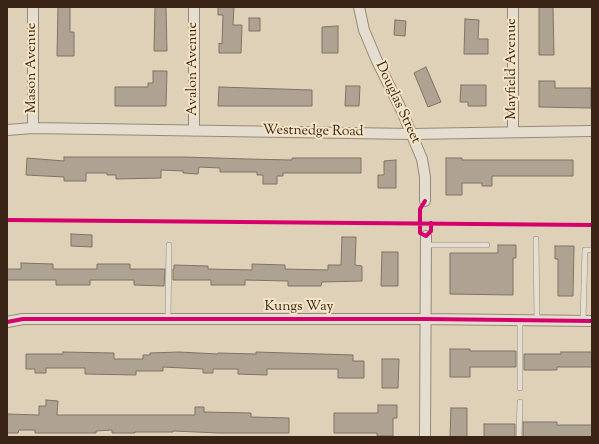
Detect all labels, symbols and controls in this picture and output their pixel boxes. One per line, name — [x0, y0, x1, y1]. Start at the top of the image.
street label: Mayfield Avenue — [505, 18, 521, 120]
street label: Avalon Avenue — [186, 22, 202, 116]
street label: Mason Avenue — [25, 23, 41, 113]
street label: Douglas Street — [371, 59, 423, 147]
street label: Westnedge Road — [262, 123, 364, 141]
street label: Kungs Way — [264, 300, 334, 316]

